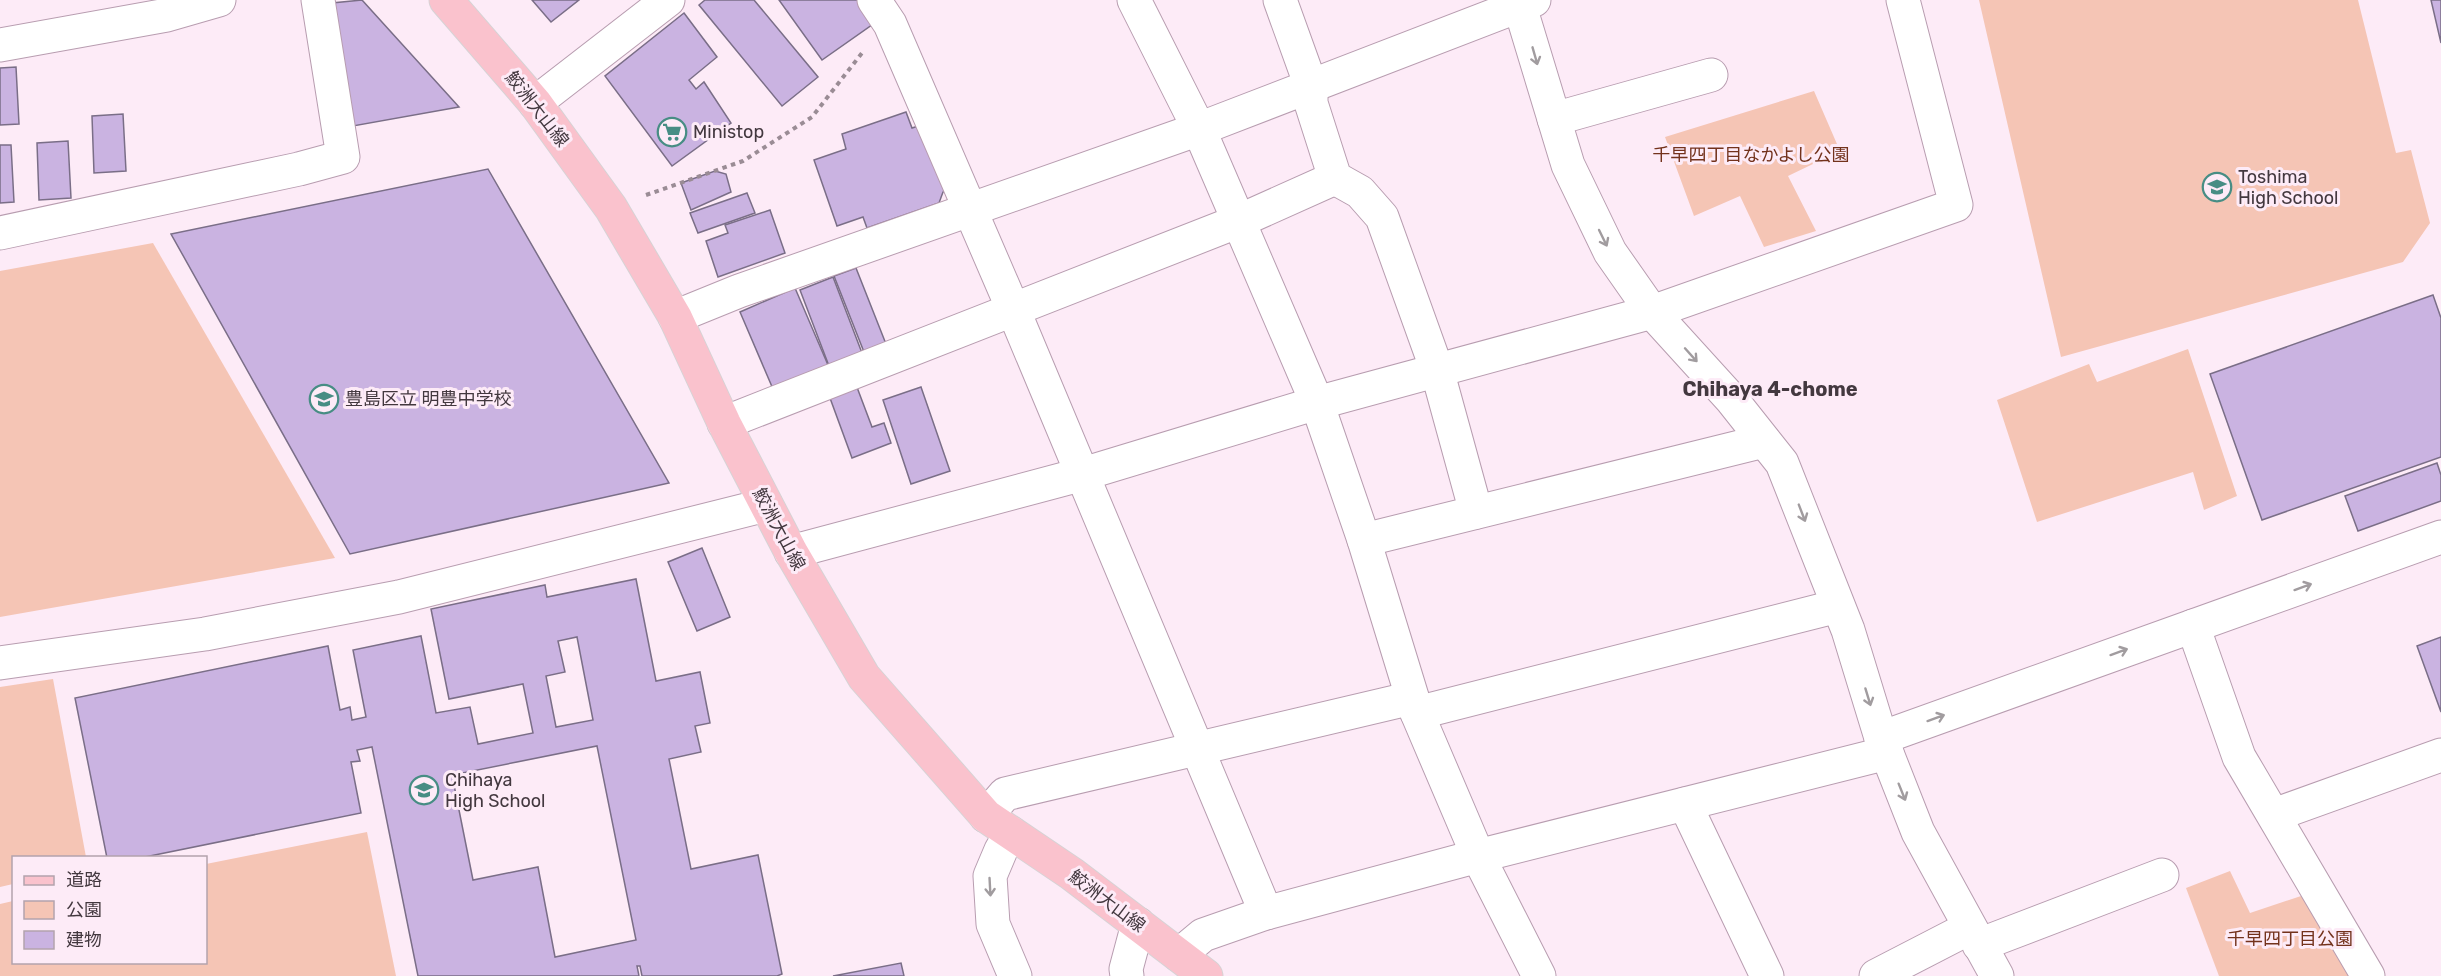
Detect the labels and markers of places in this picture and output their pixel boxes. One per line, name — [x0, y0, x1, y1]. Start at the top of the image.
supermarket icon: Ministop — [656, 116, 688, 148]
place label: Ministop — [693, 121, 764, 143]
place label: Toshima High School — [2238, 166, 2338, 209]
school or university icon: Toshima High School — [2201, 171, 2233, 203]
school or university icon: 豊島区立 明豊中学校 — [308, 383, 340, 415]
place label: 豊島区立 明豊中学校 — [345, 388, 511, 410]
place label: Chihaya High School — [445, 769, 545, 812]
school or university icon: Chihaya High School — [408, 774, 440, 806]

